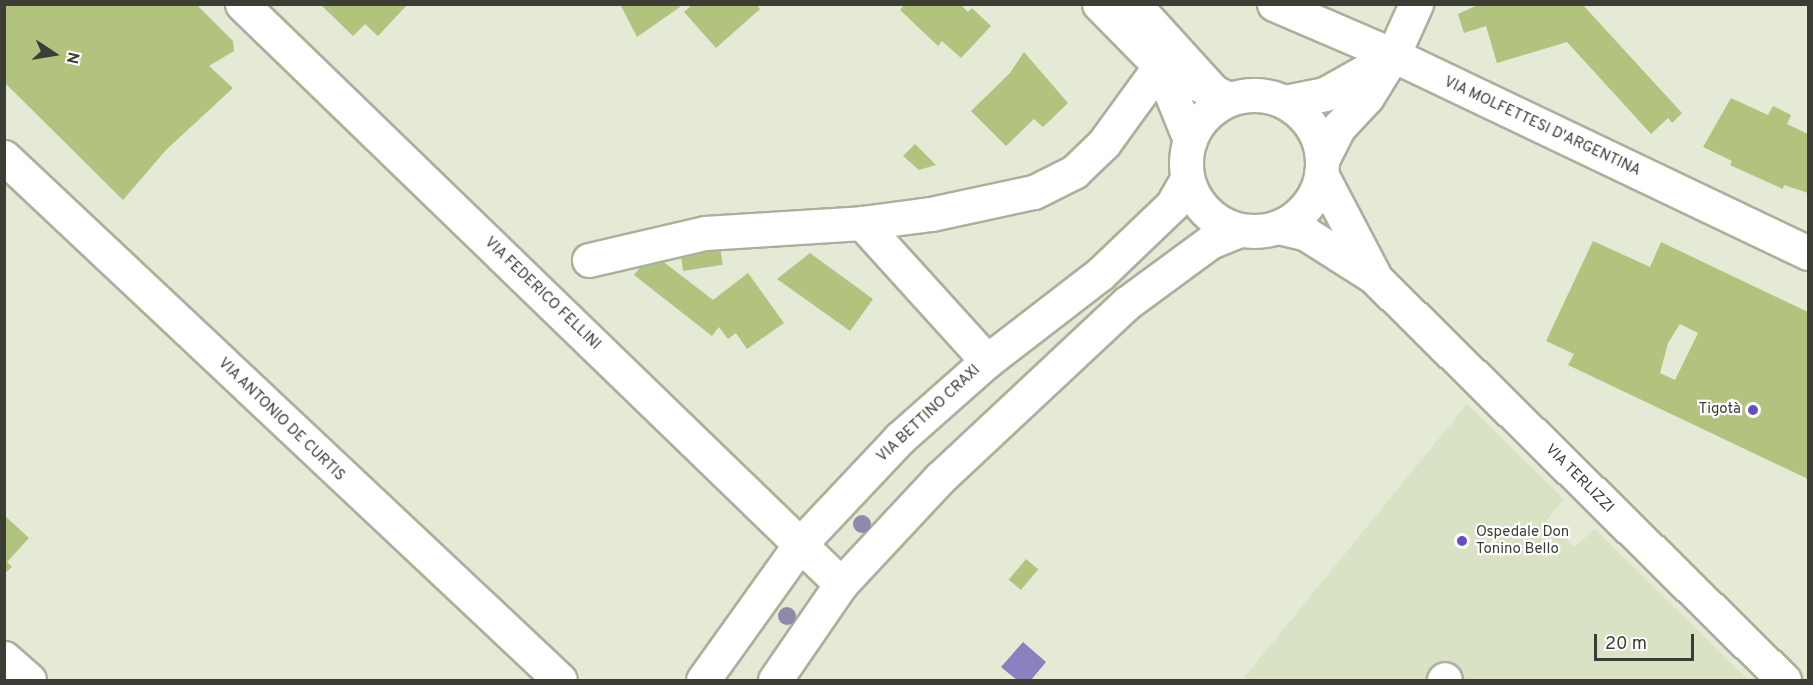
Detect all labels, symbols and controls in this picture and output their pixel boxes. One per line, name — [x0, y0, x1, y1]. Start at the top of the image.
north arrow — [24, 24, 84, 84]
text: N — [61, 50, 83, 65]
street label: VIA MOLFETTESI D'ARGENTINA — [1441, 73, 1643, 181]
street label: VIA FEDERICO FELLINI — [480, 234, 604, 354]
street label: VIA ANTONIO DE CURTIS — [213, 354, 349, 486]
street label: VIA BETTINO CRAXI — [873, 361, 985, 467]
place label: Tigotà — [1698, 401, 1741, 419]
marker: Tigotà — [1746, 403, 1760, 417]
street label: VIA TERLIZZI — [1540, 440, 1618, 518]
place label: Ospedale Don Tonino Bello — [1476, 523, 1569, 558]
marker: Ospedale Don Tonino Bello — [1453, 532, 1471, 550]
scale bar — [1597, 622, 1698, 660]
text: 20 m — [1605, 633, 1647, 656]

